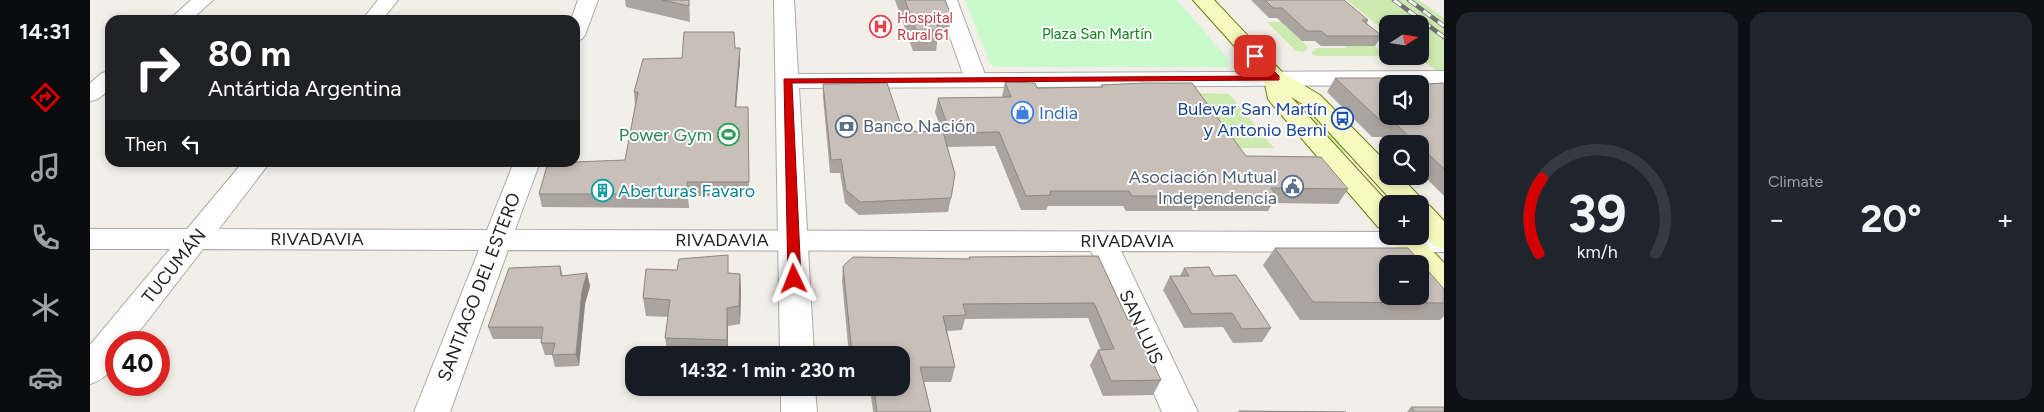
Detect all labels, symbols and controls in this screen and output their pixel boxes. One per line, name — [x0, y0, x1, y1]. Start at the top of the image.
place label: Hospital Rural 61 — [897, 9, 953, 44]
hospital icon: Hospital Rural 61 — [869, 15, 893, 39]
north arrow — [1379, 15, 1429, 65]
map controls — [1379, 15, 1429, 305]
text: 14:31 — [19, 18, 71, 45]
park label: Plaza San Martín — [1042, 25, 1152, 43]
text: 80 m — [208, 33, 291, 75]
icon: right — [125, 35, 190, 100]
pin — [1234, 35, 1276, 77]
icon: arrive — [1241, 42, 1269, 70]
text: Antártida Argentina — [208, 75, 401, 102]
button: sound — [1379, 75, 1429, 125]
icon: directions — [28, 80, 63, 115]
place label: Bulevar San Martín y Antonio Berni — [1177, 98, 1327, 141]
shop icon: India — [1011, 101, 1035, 125]
place label: India — [1039, 102, 1078, 124]
bus stop icon: Bulevar San Martín y Antonio Berni — [1331, 107, 1355, 131]
bank icon: Banco Nación — [835, 114, 859, 138]
place label: Banco Nación — [863, 115, 975, 137]
sports icon: Power Gym — [716, 123, 740, 147]
place label: Power Gym — [619, 124, 712, 146]
icon: left — [177, 130, 205, 158]
text: Then — [125, 133, 167, 156]
button: search — [1379, 135, 1429, 185]
icon: music — [28, 150, 63, 185]
place label: Asociación Mutual Independencia — [1129, 166, 1277, 209]
text: Climate — [1768, 172, 1823, 191]
public building icon: Asociación Mutual Independencia — [1281, 175, 1305, 199]
building icon: Aberturas Favaro — [590, 179, 614, 203]
place label: Aberturas Favaro — [618, 180, 755, 202]
text: 39 — [1567, 183, 1627, 245]
street label: SANTIAGO DEL ESTERO — [433, 190, 525, 384]
button: + — [1379, 195, 1429, 245]
text: 20° — [1861, 196, 1922, 242]
text: − — [1768, 202, 1785, 236]
text: + — [1997, 202, 2014, 236]
icon: phone — [28, 220, 63, 255]
street label: TUCUMÁN — [137, 224, 211, 308]
street label: RIVADAVIA — [270, 228, 364, 250]
street label: RIVADAVIA — [675, 229, 769, 251]
street label: RIVADAVIA — [1080, 230, 1174, 252]
text: km/h — [1577, 241, 1617, 262]
position arrow — [767, 252, 819, 304]
button: − — [1379, 255, 1429, 305]
street label: SAN LUIS — [1114, 286, 1168, 368]
icon: climate — [28, 290, 63, 325]
speed limit sign: 40 — [105, 331, 170, 396]
text: 14:32 · 1 min · 230 m — [680, 359, 855, 382]
icon: car — [28, 360, 63, 395]

